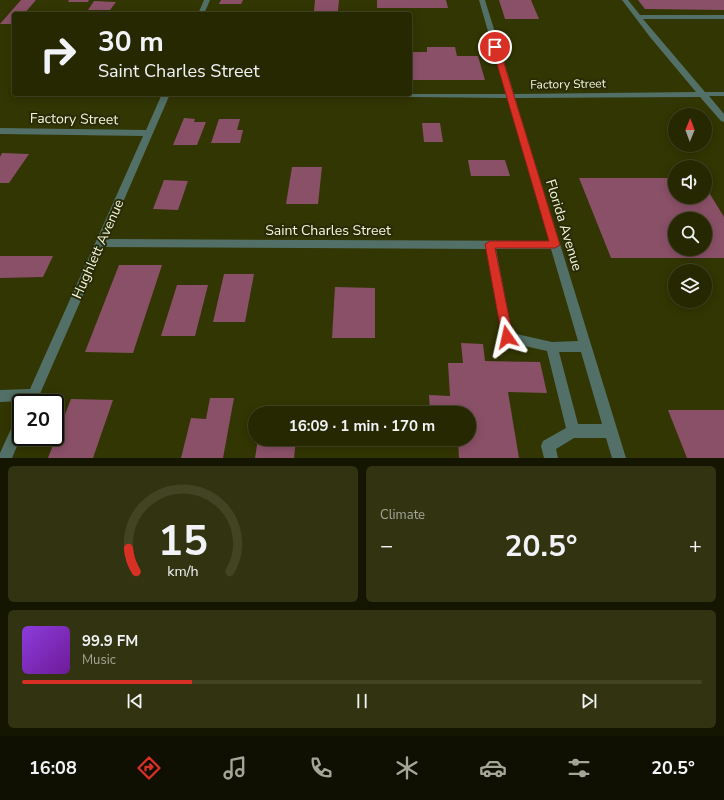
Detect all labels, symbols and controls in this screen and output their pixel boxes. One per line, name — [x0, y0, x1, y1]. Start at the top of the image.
text: 30 m — [98, 23, 164, 61]
icon: right — [32, 28, 84, 80]
pin — [478, 30, 512, 64]
icon: arrive — [484, 36, 506, 58]
text: Saint Charles Street — [98, 59, 259, 83]
street label: Factory Street — [530, 75, 607, 93]
north arrow — [668, 108, 712, 152]
map controls — [668, 108, 712, 308]
street label: Factory Street — [30, 109, 118, 129]
button: sound — [668, 160, 712, 204]
street label: Florida Avenue — [541, 177, 587, 273]
street label: Hughlett Avenue — [68, 196, 128, 302]
button: search — [668, 212, 712, 256]
street label: Saint Charles Street — [265, 221, 391, 240]
button: layers — [668, 264, 712, 308]
position arrow — [486, 316, 528, 358]
speed limit sign: 20 — [12, 394, 64, 446]
text: 16:09 · 1 min · 170 m — [289, 416, 435, 436]
text: Climate — [380, 506, 425, 524]
text: 15 — [158, 513, 208, 570]
text: 20.5° — [505, 526, 577, 567]
text: − — [380, 531, 393, 561]
text: + — [689, 531, 702, 561]
text: km/h — [167, 562, 199, 581]
text: 99.9 FM — [82, 631, 138, 651]
text: Music — [82, 651, 116, 669]
icon: previous — [124, 690, 146, 712]
icon: pause — [351, 690, 373, 712]
icon: next — [578, 690, 600, 712]
icon: directions — [135, 754, 163, 782]
icon: music — [221, 754, 249, 782]
icon: phone — [307, 754, 335, 782]
icon: climate — [393, 754, 421, 782]
icon: car — [479, 754, 507, 782]
icon: filters — [565, 754, 593, 782]
text: 16:08 — [29, 756, 77, 780]
text: 20.5° — [651, 756, 695, 780]

